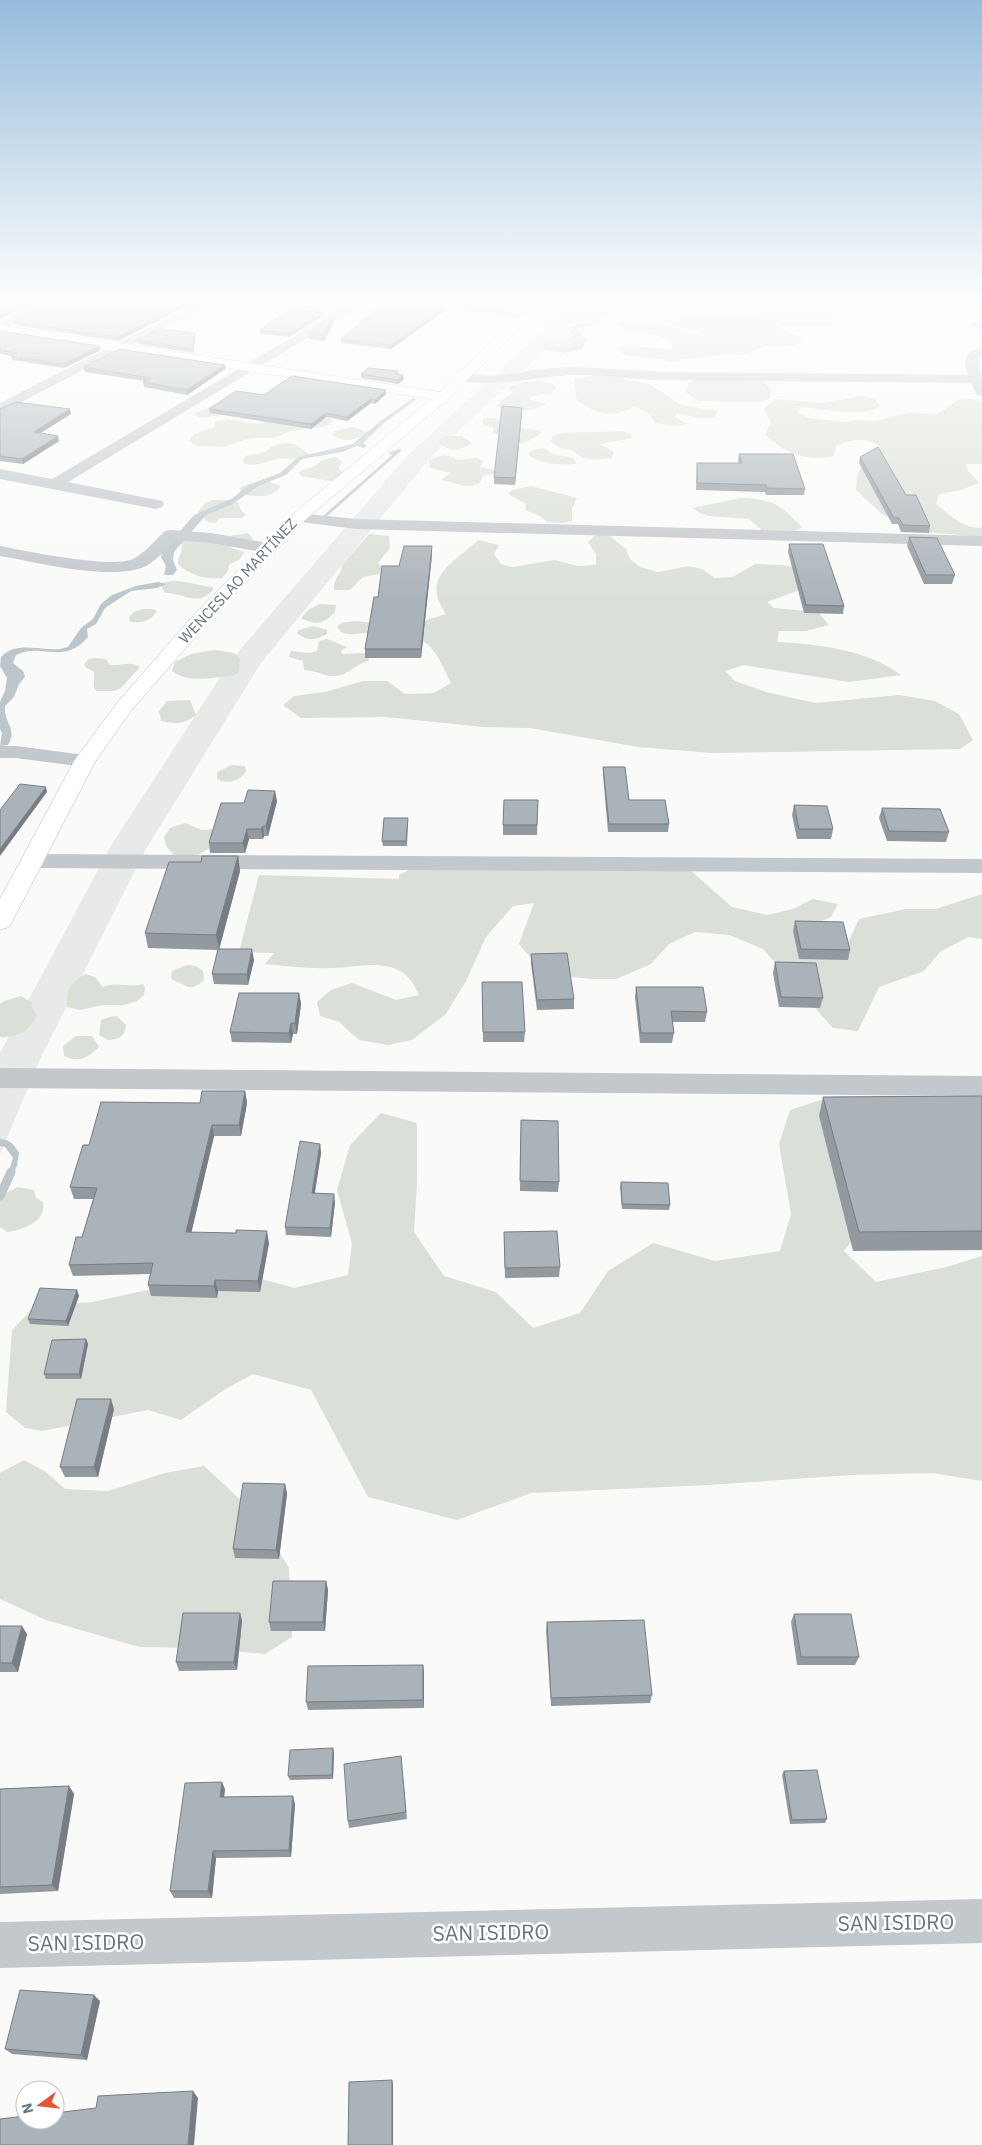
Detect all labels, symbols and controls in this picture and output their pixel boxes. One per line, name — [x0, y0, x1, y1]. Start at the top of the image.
street label: WENCESLAO MARTÍNEZ — [175, 514, 301, 647]
street label: SAN ISIDRO — [837, 1907, 955, 1937]
street label: SAN ISIDRO — [432, 1917, 550, 1947]
street label: SAN ISIDRO — [27, 1927, 145, 1957]
north arrow — [15, 2080, 65, 2130]
text: N — [17, 2101, 37, 2116]

